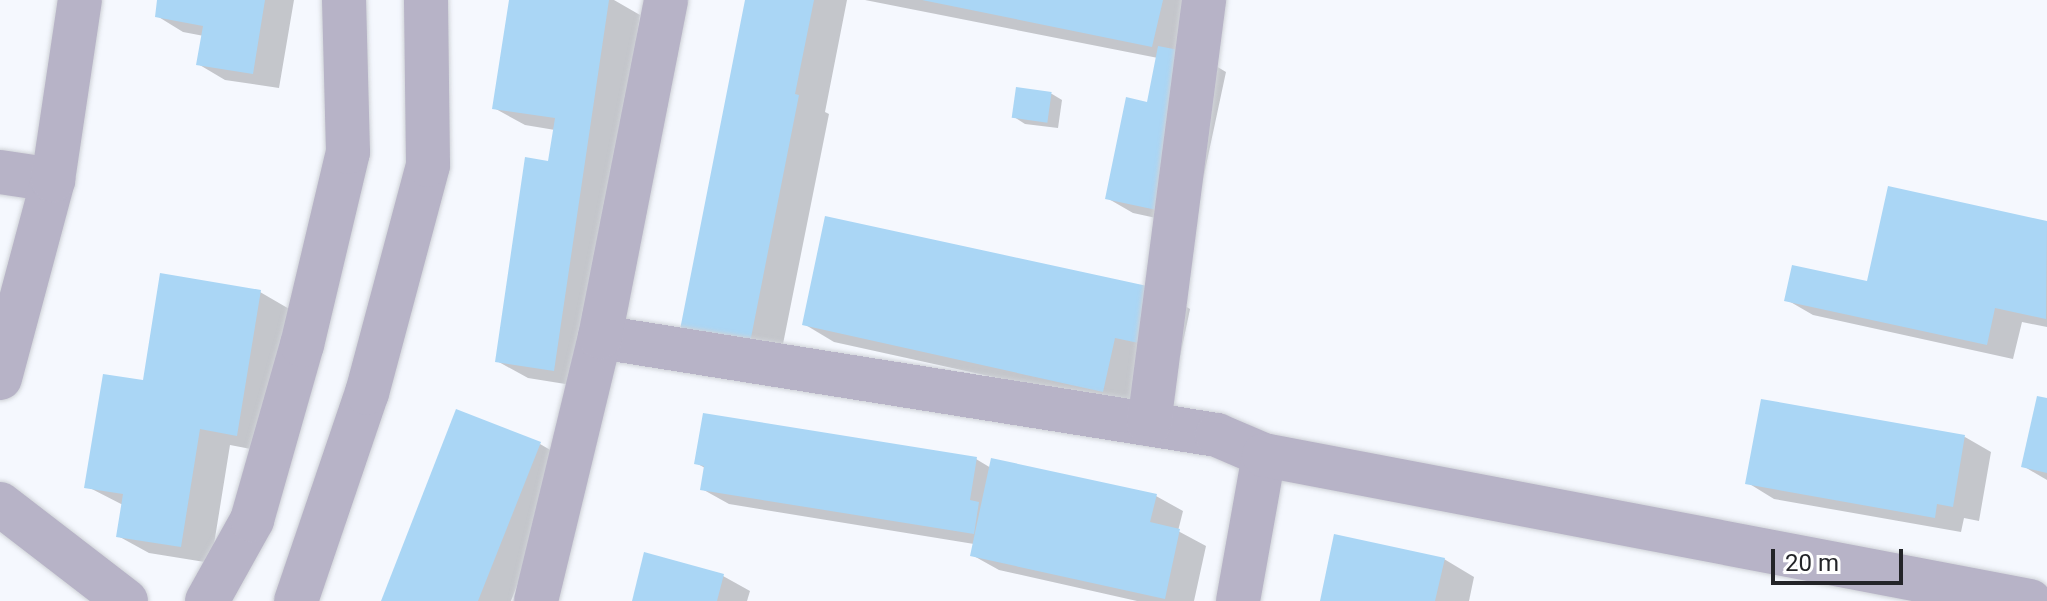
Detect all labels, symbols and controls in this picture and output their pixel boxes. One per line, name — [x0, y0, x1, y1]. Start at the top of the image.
scale bar — [1775, 533, 1907, 583]
text: 20 m — [1785, 549, 1839, 577]

